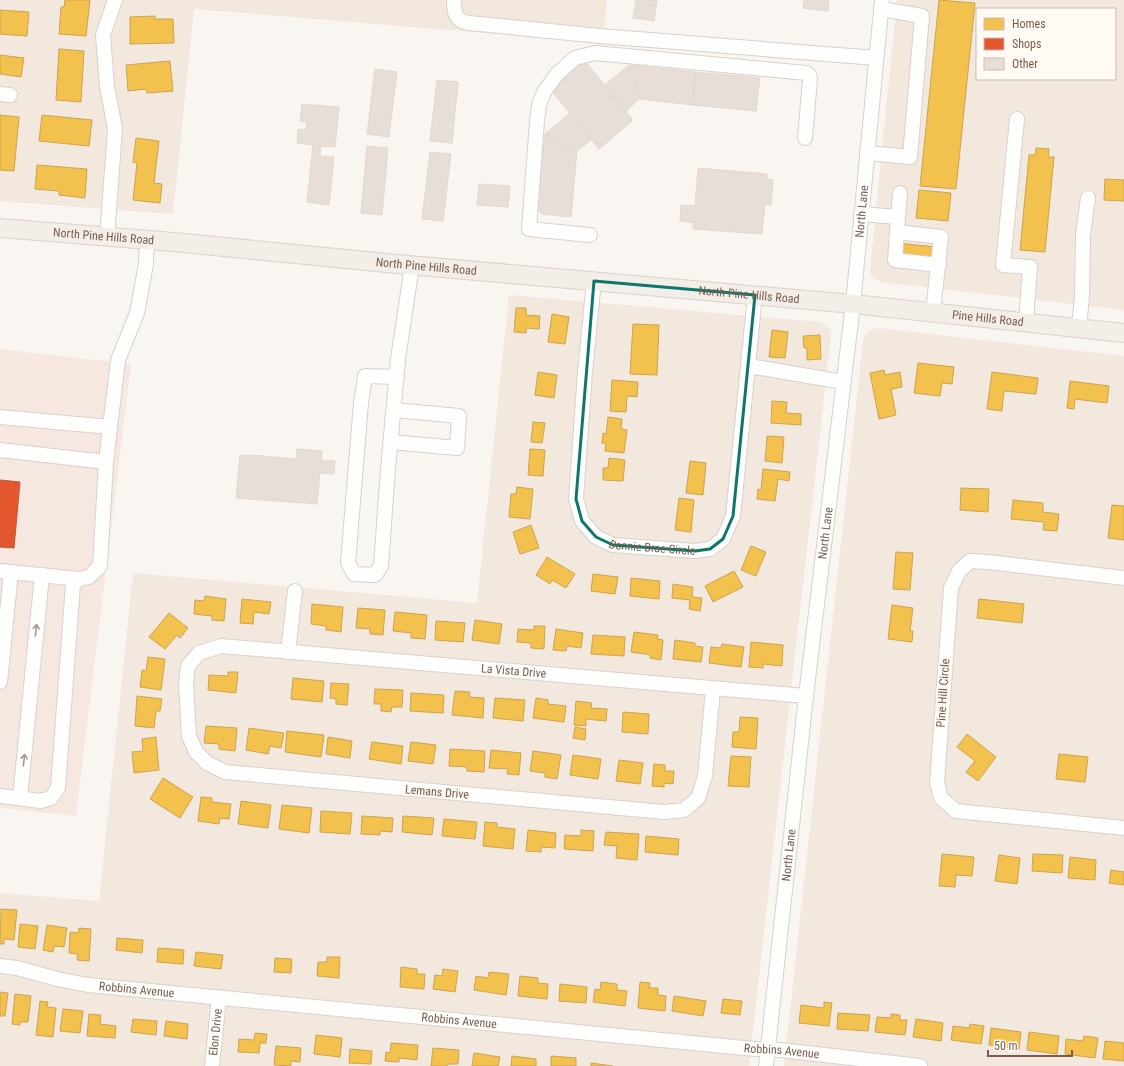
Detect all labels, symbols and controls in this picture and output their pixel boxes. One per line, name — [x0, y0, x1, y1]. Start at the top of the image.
legend — [976, 8, 1116, 80]
text: Homes — [1012, 17, 1046, 31]
text: Shops — [1012, 37, 1041, 51]
text: Other — [1012, 57, 1038, 71]
street label: North Lane — [852, 184, 871, 238]
street label: North Pine Hills Road — [53, 225, 155, 247]
street label: North Pine Hills Road — [375, 255, 477, 278]
street label: North Pine Hills Road — [698, 283, 800, 306]
street label: Pine Hills Road — [951, 308, 1024, 329]
street label: North Lane — [815, 506, 836, 560]
street label: Bonnie Brae Circle — [606, 537, 696, 558]
one-way arrow — [33, 624, 40, 637]
street label: Pine Hill Circle — [934, 658, 952, 728]
street label: La Vista Drive — [481, 661, 547, 681]
one-way arrow — [20, 753, 28, 766]
street label: Lemans Drive — [404, 782, 470, 802]
street label: North Lane — [779, 828, 799, 882]
street label: Robbins Avenue — [98, 979, 175, 1000]
street label: Elon Drive — [206, 1008, 225, 1056]
street label: Robbins Avenue — [421, 1010, 498, 1031]
scale bar — [988, 1032, 1072, 1058]
text: 50 m — [994, 1039, 1018, 1053]
street label: Robbins Avenue — [743, 1041, 820, 1061]

